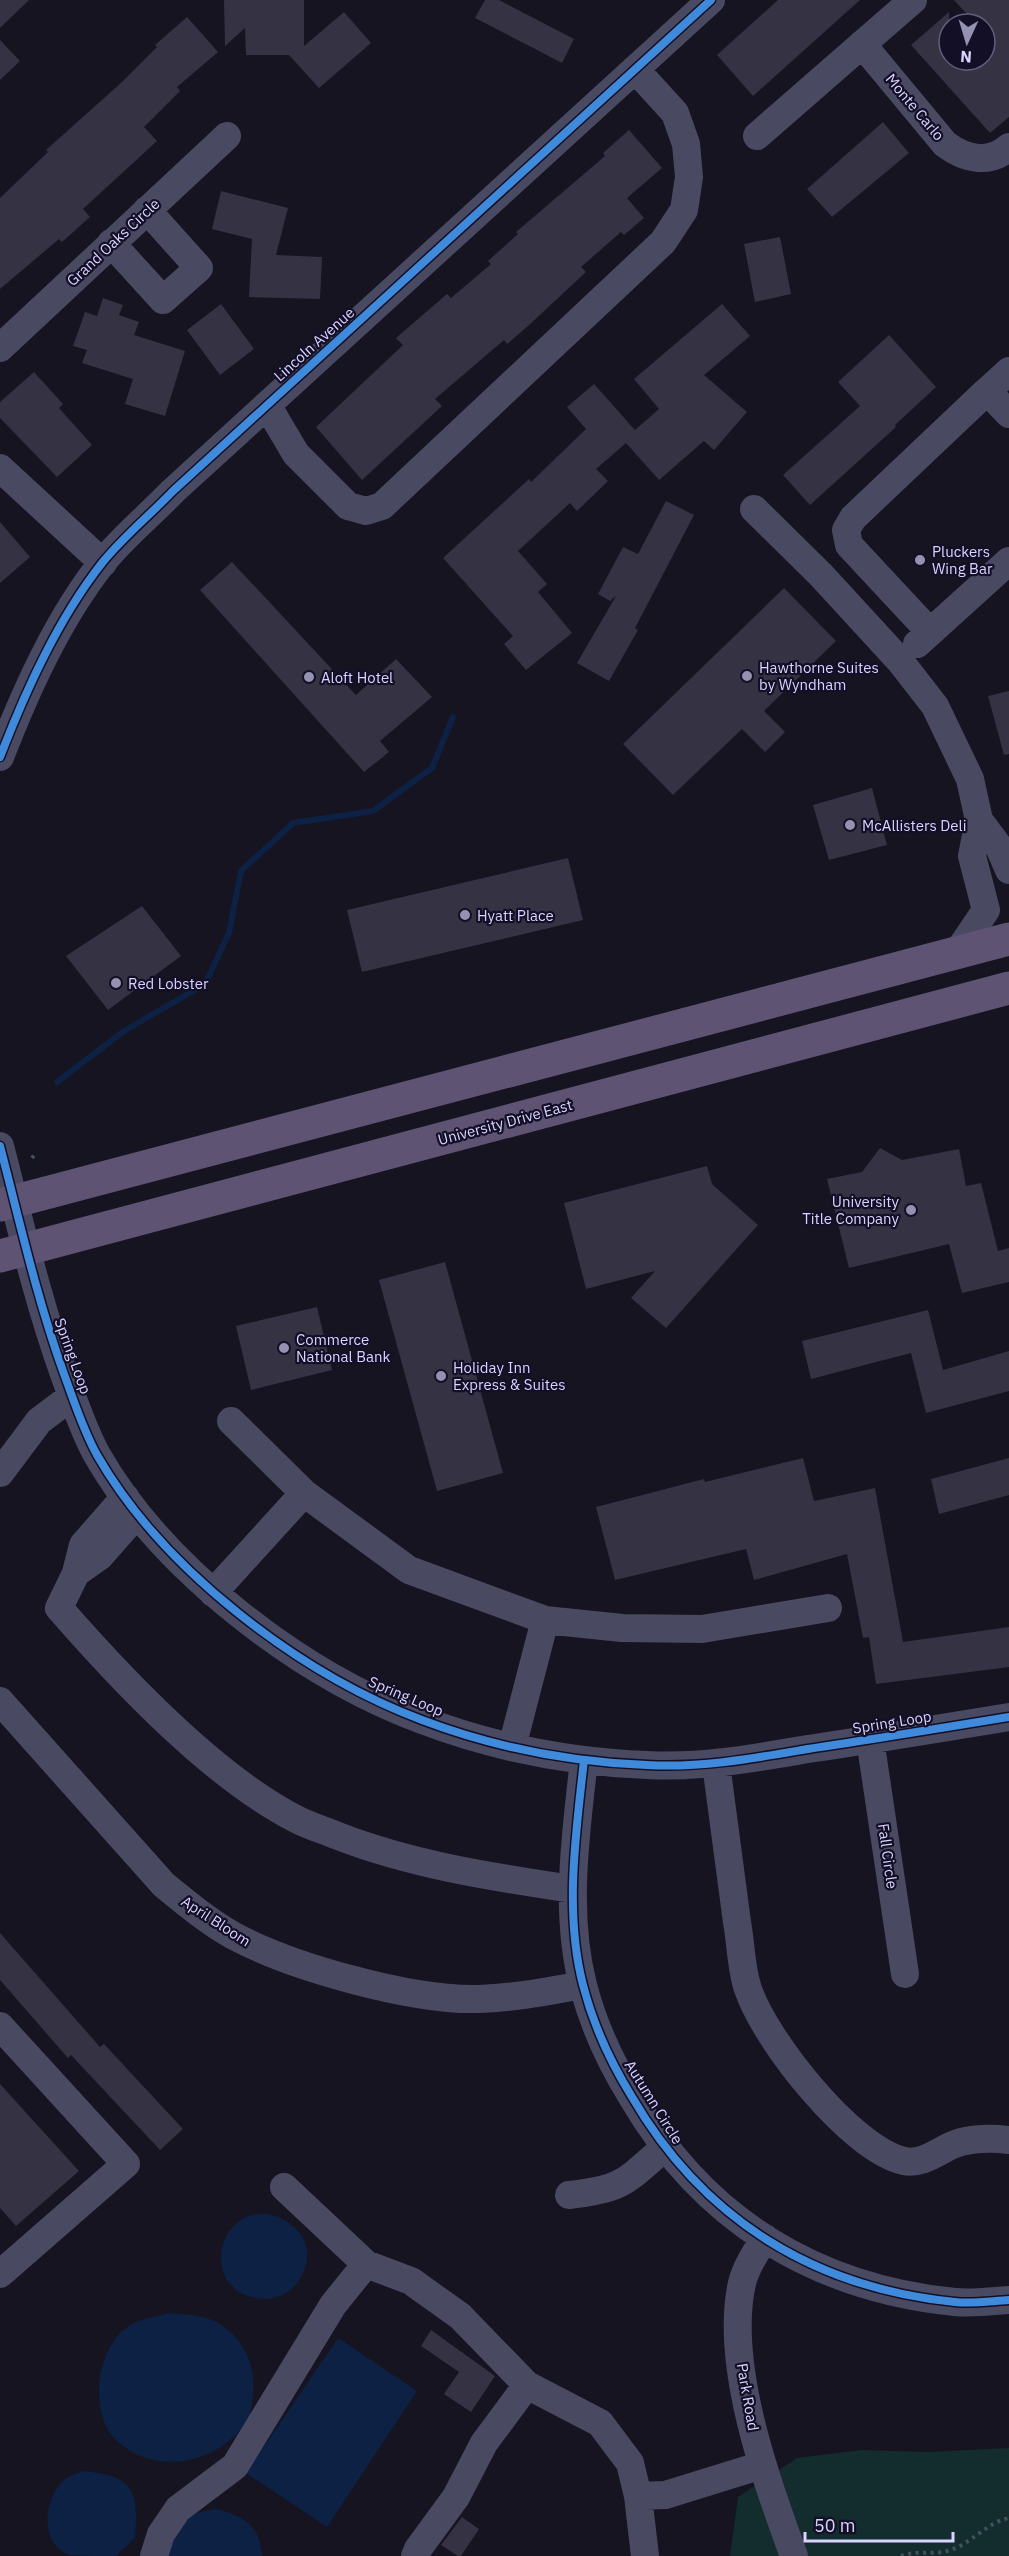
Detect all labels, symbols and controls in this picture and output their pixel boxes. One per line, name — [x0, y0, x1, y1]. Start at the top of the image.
north arrow — [937, 12, 997, 72]
text: N — [959, 47, 972, 67]
street label: Monte Carlo — [882, 70, 948, 144]
street label: Grand Oaks Circle — [63, 194, 163, 290]
street label: Lincoln Avenue — [270, 303, 358, 385]
place label: Pluckers Wing Bar — [932, 542, 993, 578]
marker: Pluckers Wing Bar — [913, 553, 927, 567]
place label: Hawthorne Suites by Wyndham — [759, 658, 879, 694]
place label: Aloft Hotel — [321, 668, 393, 687]
marker: Hawthorne Suites by Wyndham — [740, 669, 754, 683]
marker: Aloft Hotel — [302, 670, 316, 684]
place label: McAllisters Deli — [862, 816, 966, 835]
marker: McAllisters Deli — [843, 818, 857, 832]
place label: Hyatt Place — [477, 906, 554, 925]
marker: Hyatt Place — [458, 908, 472, 922]
place label: Red Lobster — [128, 974, 209, 993]
marker: Red Lobster — [109, 976, 123, 990]
street label: University Drive East — [436, 1095, 574, 1149]
place label: University Title Company — [802, 1192, 900, 1228]
marker: University Title Company — [904, 1203, 918, 1217]
street label: Spring Loop — [50, 1315, 96, 1397]
place label: Commerce National Bank — [296, 1330, 391, 1366]
marker: Commerce National Bank — [277, 1341, 291, 1355]
place label: Holiday Inn Express & Suites — [453, 1358, 565, 1394]
marker: Holiday Inn Express & Suites — [434, 1369, 448, 1383]
street label: Spring Loop — [366, 1672, 446, 1720]
street label: Spring Loop — [851, 1706, 933, 1738]
street label: Fall Circle — [874, 1822, 902, 1890]
street label: April Bloom — [178, 1892, 254, 1950]
street label: Autumn Circle — [621, 2056, 687, 2148]
street label: Park Road — [733, 2362, 763, 2432]
scale bar — [805, 2505, 954, 2543]
text: 50 m — [814, 2514, 856, 2537]

